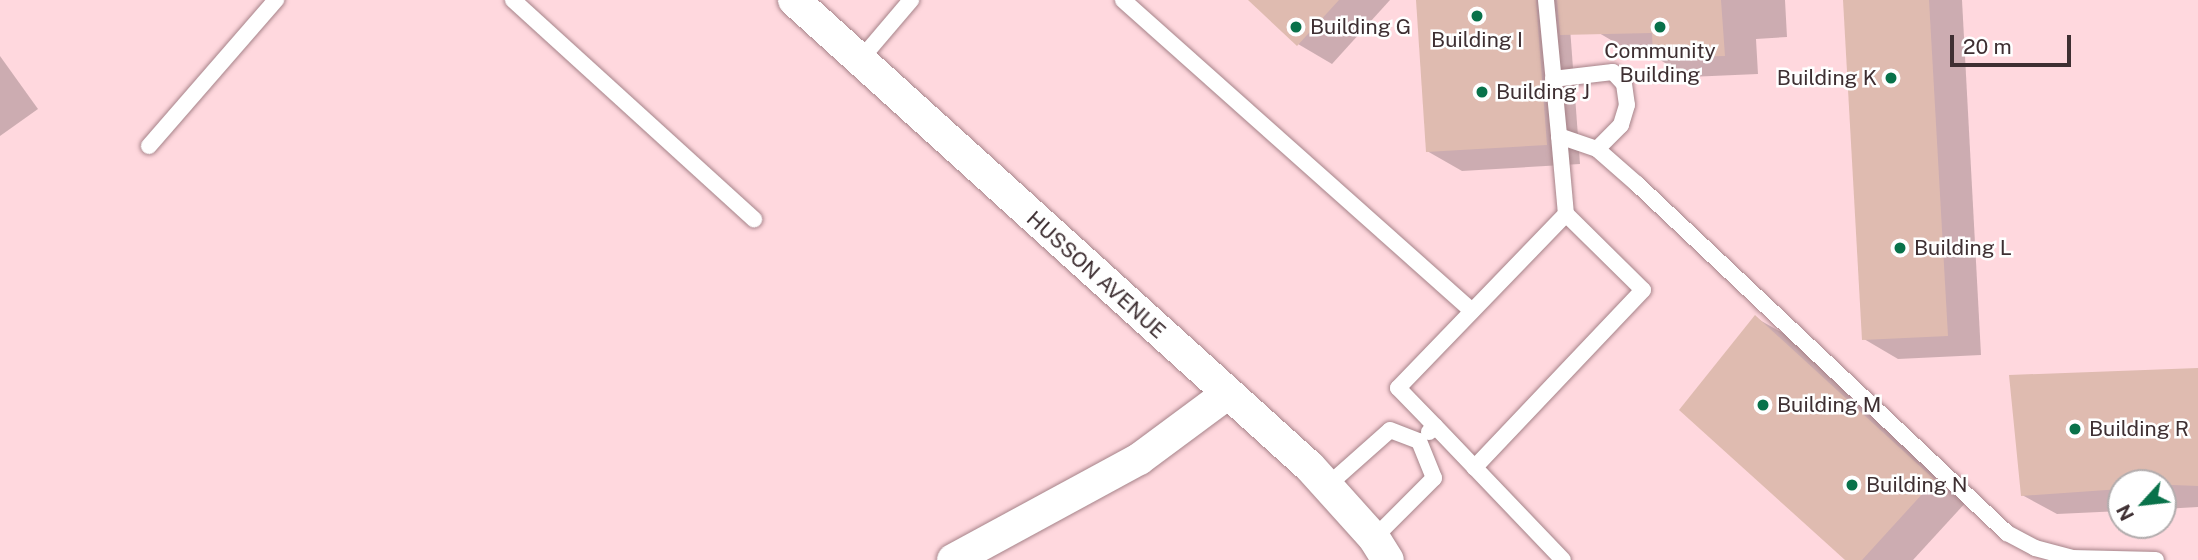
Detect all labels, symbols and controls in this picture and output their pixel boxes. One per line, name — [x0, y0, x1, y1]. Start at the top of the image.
marker: Building I — [1469, 8, 1485, 24]
place label: Building G — [1310, 14, 1411, 40]
marker: Building G — [1288, 19, 1304, 35]
marker: Community Building — [1652, 19, 1668, 35]
scale bar — [1953, 21, 2074, 65]
place label: Building I — [1431, 27, 1523, 53]
text: 20 m — [1963, 34, 2012, 59]
place label: Community Building — [1604, 38, 1716, 88]
place label: Building K — [1777, 65, 1877, 91]
marker: Building K — [1883, 70, 1899, 86]
place label: Building J — [1496, 79, 1590, 105]
marker: Building J — [1474, 84, 1490, 100]
street label: HUSSON AVENUE — [1021, 206, 1171, 344]
place label: Building L — [1914, 235, 2012, 261]
marker: Building L — [1892, 240, 1908, 256]
place label: Building M — [1777, 392, 1881, 418]
marker: Building M — [1755, 397, 1771, 413]
place label: Building R — [2089, 416, 2189, 442]
marker: Building R — [2067, 421, 2083, 437]
north arrow — [2107, 469, 2177, 539]
place label: Building N — [1866, 472, 1968, 498]
marker: Building N — [1844, 477, 1860, 493]
text: N — [2112, 501, 2138, 524]

